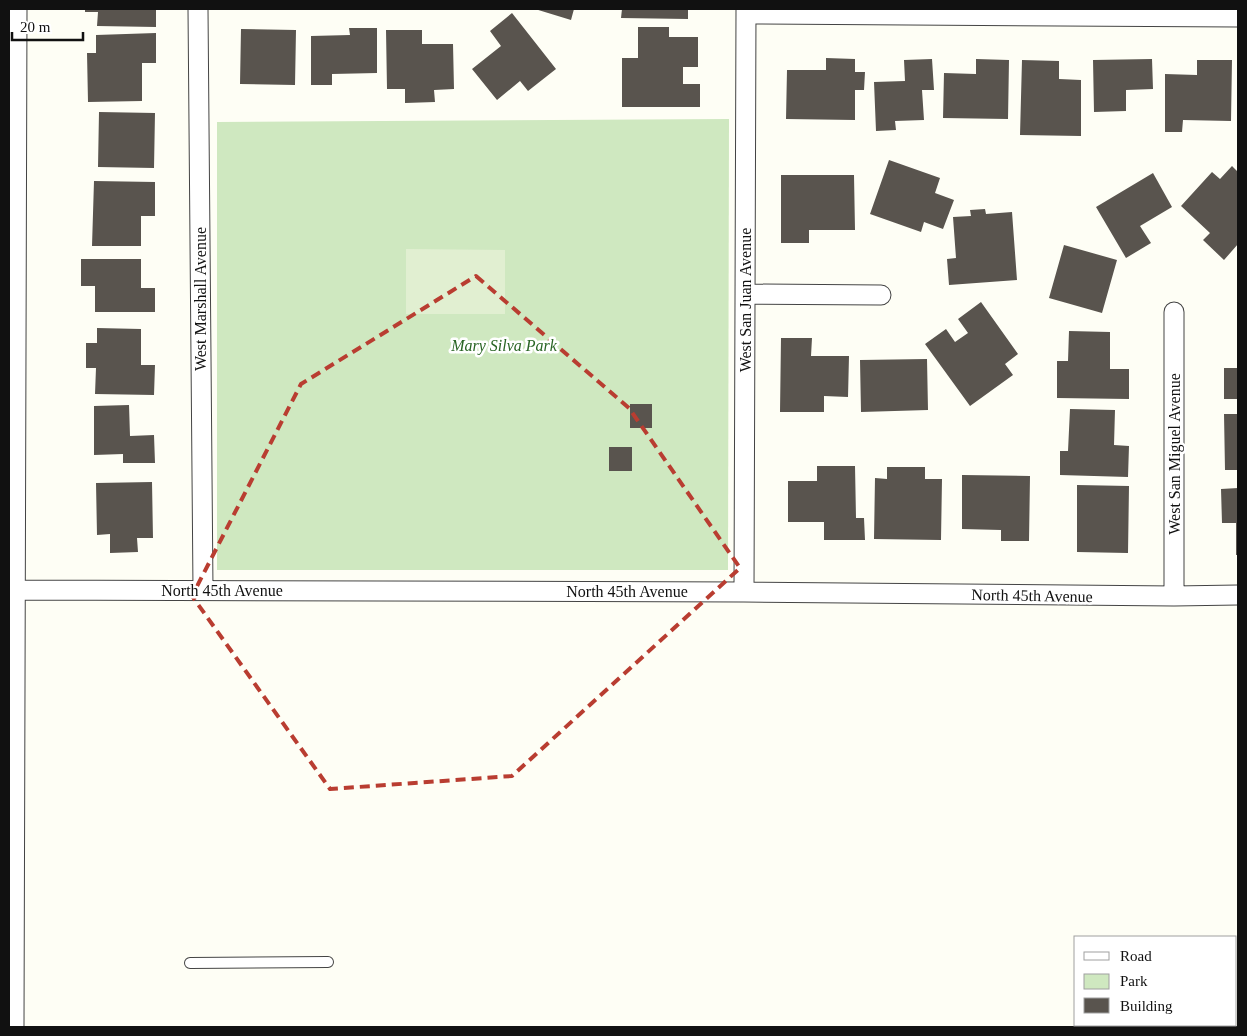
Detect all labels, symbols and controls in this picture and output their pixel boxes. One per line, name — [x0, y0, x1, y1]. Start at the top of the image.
scale bar — [12, 10, 84, 42]
text: 20 m — [20, 19, 51, 35]
street label: West Marshall Avenue — [192, 227, 209, 371]
street label: West San Juan Avenue — [737, 228, 754, 372]
park label: Mary Silva Park — [450, 337, 558, 355]
street label: West San Miguel Avenue — [1166, 373, 1184, 535]
street label: North 45th Avenue — [161, 582, 283, 599]
street label: North 45th Avenue — [566, 583, 688, 600]
street label: North 45th Avenue — [971, 586, 1093, 605]
legend — [1074, 936, 1237, 1026]
text: Road — [1120, 948, 1152, 964]
text: Park — [1120, 973, 1148, 989]
text: Building — [1120, 998, 1173, 1014]

